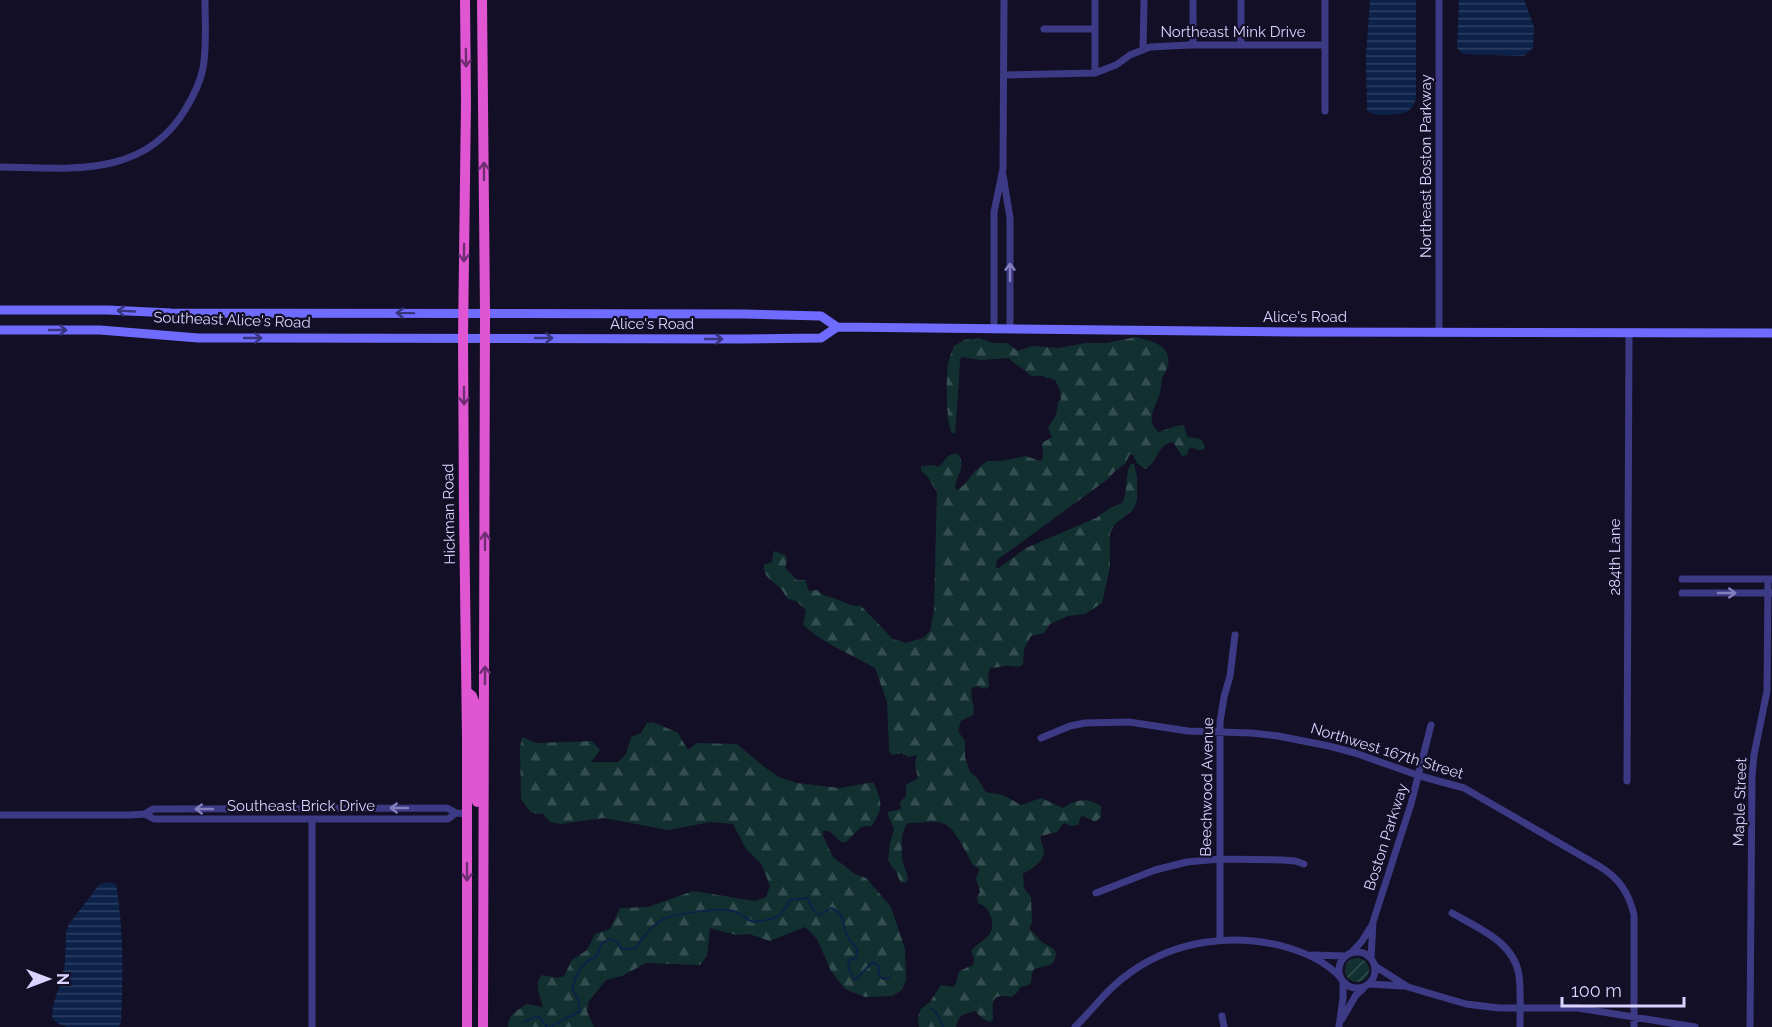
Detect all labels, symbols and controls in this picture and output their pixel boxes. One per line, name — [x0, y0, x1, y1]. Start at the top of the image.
street label: Northeast Mink Drive — [1160, 23, 1306, 41]
one-way arrow — [460, 48, 472, 68]
street label: Northeast Boston Parkway — [1417, 74, 1435, 258]
one-way arrow — [478, 161, 490, 181]
one-way arrow — [458, 243, 470, 263]
one-way arrow — [1004, 262, 1016, 282]
one-way arrow — [117, 305, 137, 316]
one-way arrow — [396, 307, 416, 319]
street label: Southeast Alice's Road — [153, 308, 311, 332]
street label: Alice's Road — [1263, 308, 1347, 326]
street label: Alice's Road — [610, 315, 694, 333]
one-way arrow — [48, 324, 68, 336]
one-way arrow — [243, 332, 263, 344]
one-way arrow — [533, 332, 553, 344]
one-way arrow — [704, 333, 724, 345]
one-way arrow — [458, 386, 469, 406]
street label: Hickman Road — [439, 463, 459, 565]
street label: 284th Lane — [1606, 518, 1624, 595]
one-way arrow — [479, 531, 491, 551]
one-way arrow — [1716, 587, 1736, 599]
one-way arrow — [479, 666, 491, 686]
street label: Beechwood Avenue — [1197, 717, 1217, 857]
street label: Northwest 167th Street — [1308, 719, 1466, 783]
street label: Maple Street — [1729, 757, 1751, 847]
street label: Boston Parkway — [1360, 781, 1412, 893]
street label: Southeast Brick Drive — [227, 797, 375, 815]
one-way arrow — [390, 802, 410, 814]
one-way arrow — [195, 803, 215, 815]
one-way arrow — [461, 862, 473, 882]
north arrow — [18, 949, 78, 1009]
scale bar — [1562, 970, 1684, 1008]
text: N — [53, 973, 72, 985]
text: 100 m — [1571, 980, 1622, 1001]

